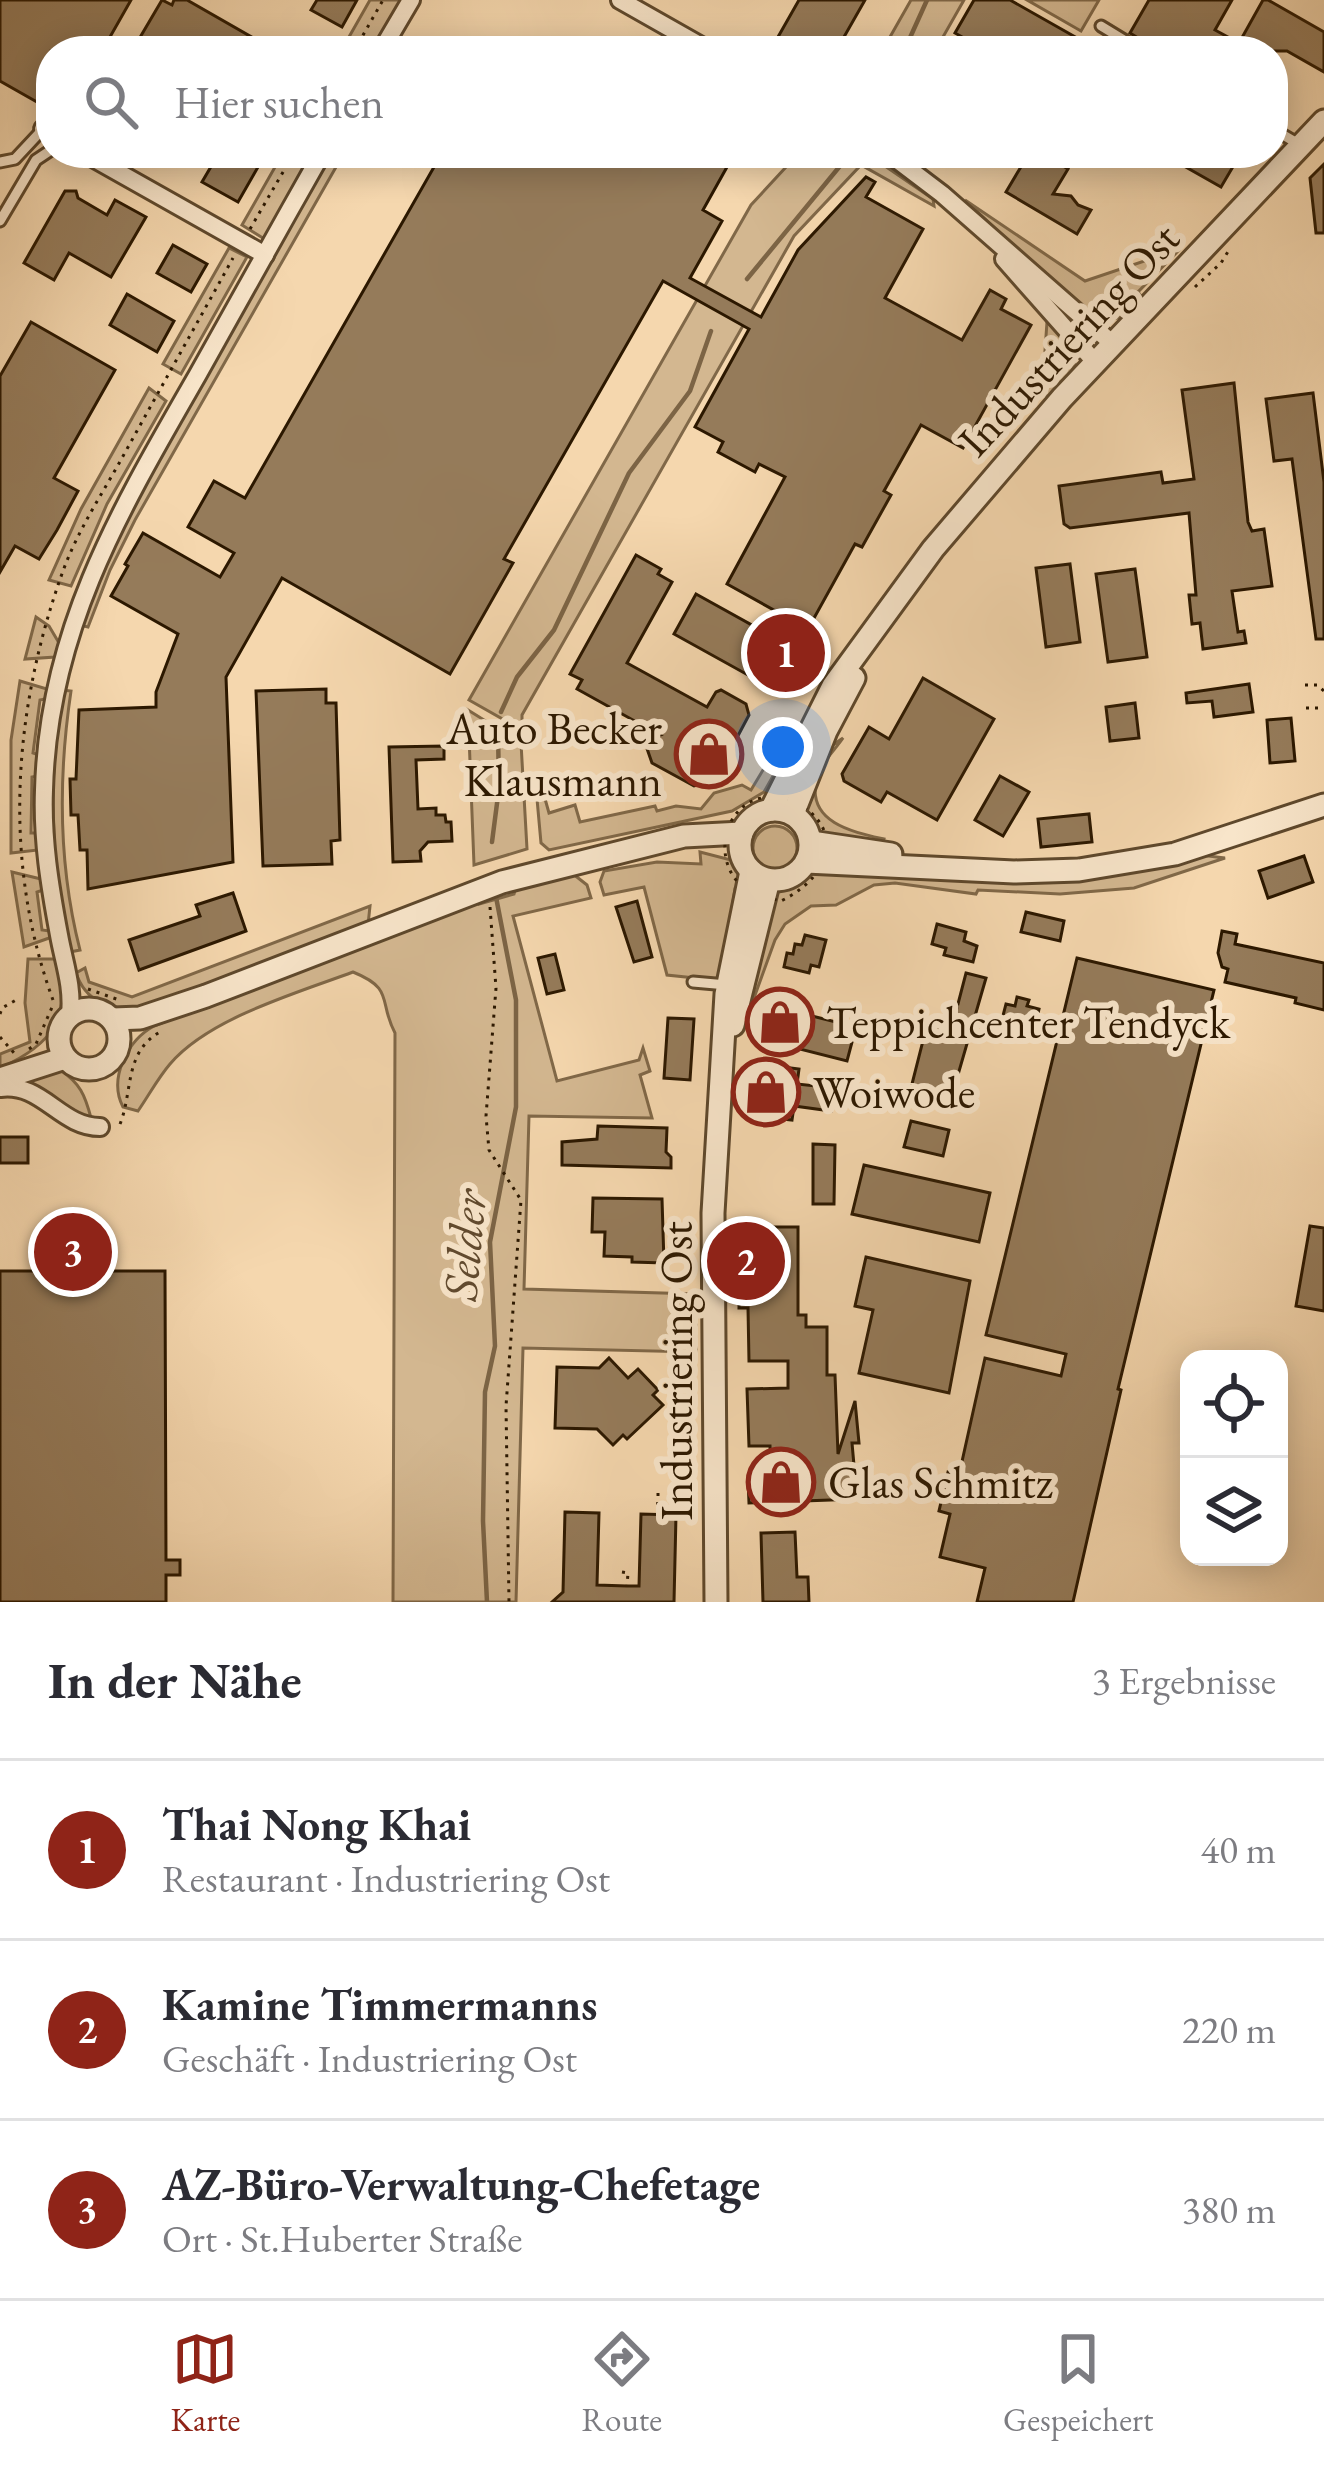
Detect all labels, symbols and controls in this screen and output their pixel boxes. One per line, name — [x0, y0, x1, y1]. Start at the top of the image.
search box — [36, 36, 1288, 168]
icon: search — [78, 69, 144, 135]
text: Hier suchen — [174, 73, 384, 131]
street label: Industriering Ost — [945, 210, 1191, 468]
pin: 1 — [747, 608, 825, 698]
place label: Auto Becker Klausmann — [445, 699, 662, 809]
your location — [753, 717, 813, 777]
shop icon: Auto Becker Klausmann — [674, 719, 744, 789]
shop icon: Teppichcenter Tendyck — [745, 987, 815, 1057]
place label: Teppichcenter Tendyck — [826, 993, 1231, 1051]
shop icon: Woiwode — [731, 1057, 801, 1127]
place label: Woiwode — [813, 1063, 975, 1121]
water label: Selder — [428, 1184, 500, 1304]
pin: 3 — [34, 1207, 112, 1297]
pin: 2 — [707, 1216, 785, 1306]
street label: Industriering Ost — [647, 1221, 705, 1521]
map controls — [1180, 1350, 1288, 1566]
button: locate — [1180, 1350, 1288, 1458]
shop icon: Glas Schmitz — [746, 1447, 816, 1517]
place label: Glas Schmitz — [828, 1453, 1053, 1511]
button: layers — [1180, 1458, 1288, 1566]
text: In der Nähe — [48, 1647, 302, 1713]
text: 3 Ergebnisse — [1092, 1655, 1276, 1706]
text: Thai Nong Khai — [162, 1795, 471, 1853]
text: 1 — [77, 1824, 97, 1875]
text: 40 m — [1200, 1824, 1276, 1875]
text: Restaurant · Industriering Ost — [162, 1853, 610, 1904]
text: Kamine Timmermanns — [162, 1975, 597, 2033]
text: 2 — [77, 2004, 97, 2055]
text: 220 m — [1182, 2004, 1276, 2055]
text: Geschäft · Industriering Ost — [162, 2033, 577, 2084]
text: AZ-Büro-Verwaltung-Chefetage — [162, 2155, 760, 2213]
text: 3 — [77, 2184, 97, 2235]
text: 380 m — [1182, 2184, 1276, 2235]
text: Ort · St.Huberter Straße — [162, 2213, 522, 2264]
tab: Karte — [171, 2326, 240, 2441]
tab: Route — [582, 2326, 662, 2441]
tab: Gespeichert — [1003, 2326, 1153, 2441]

